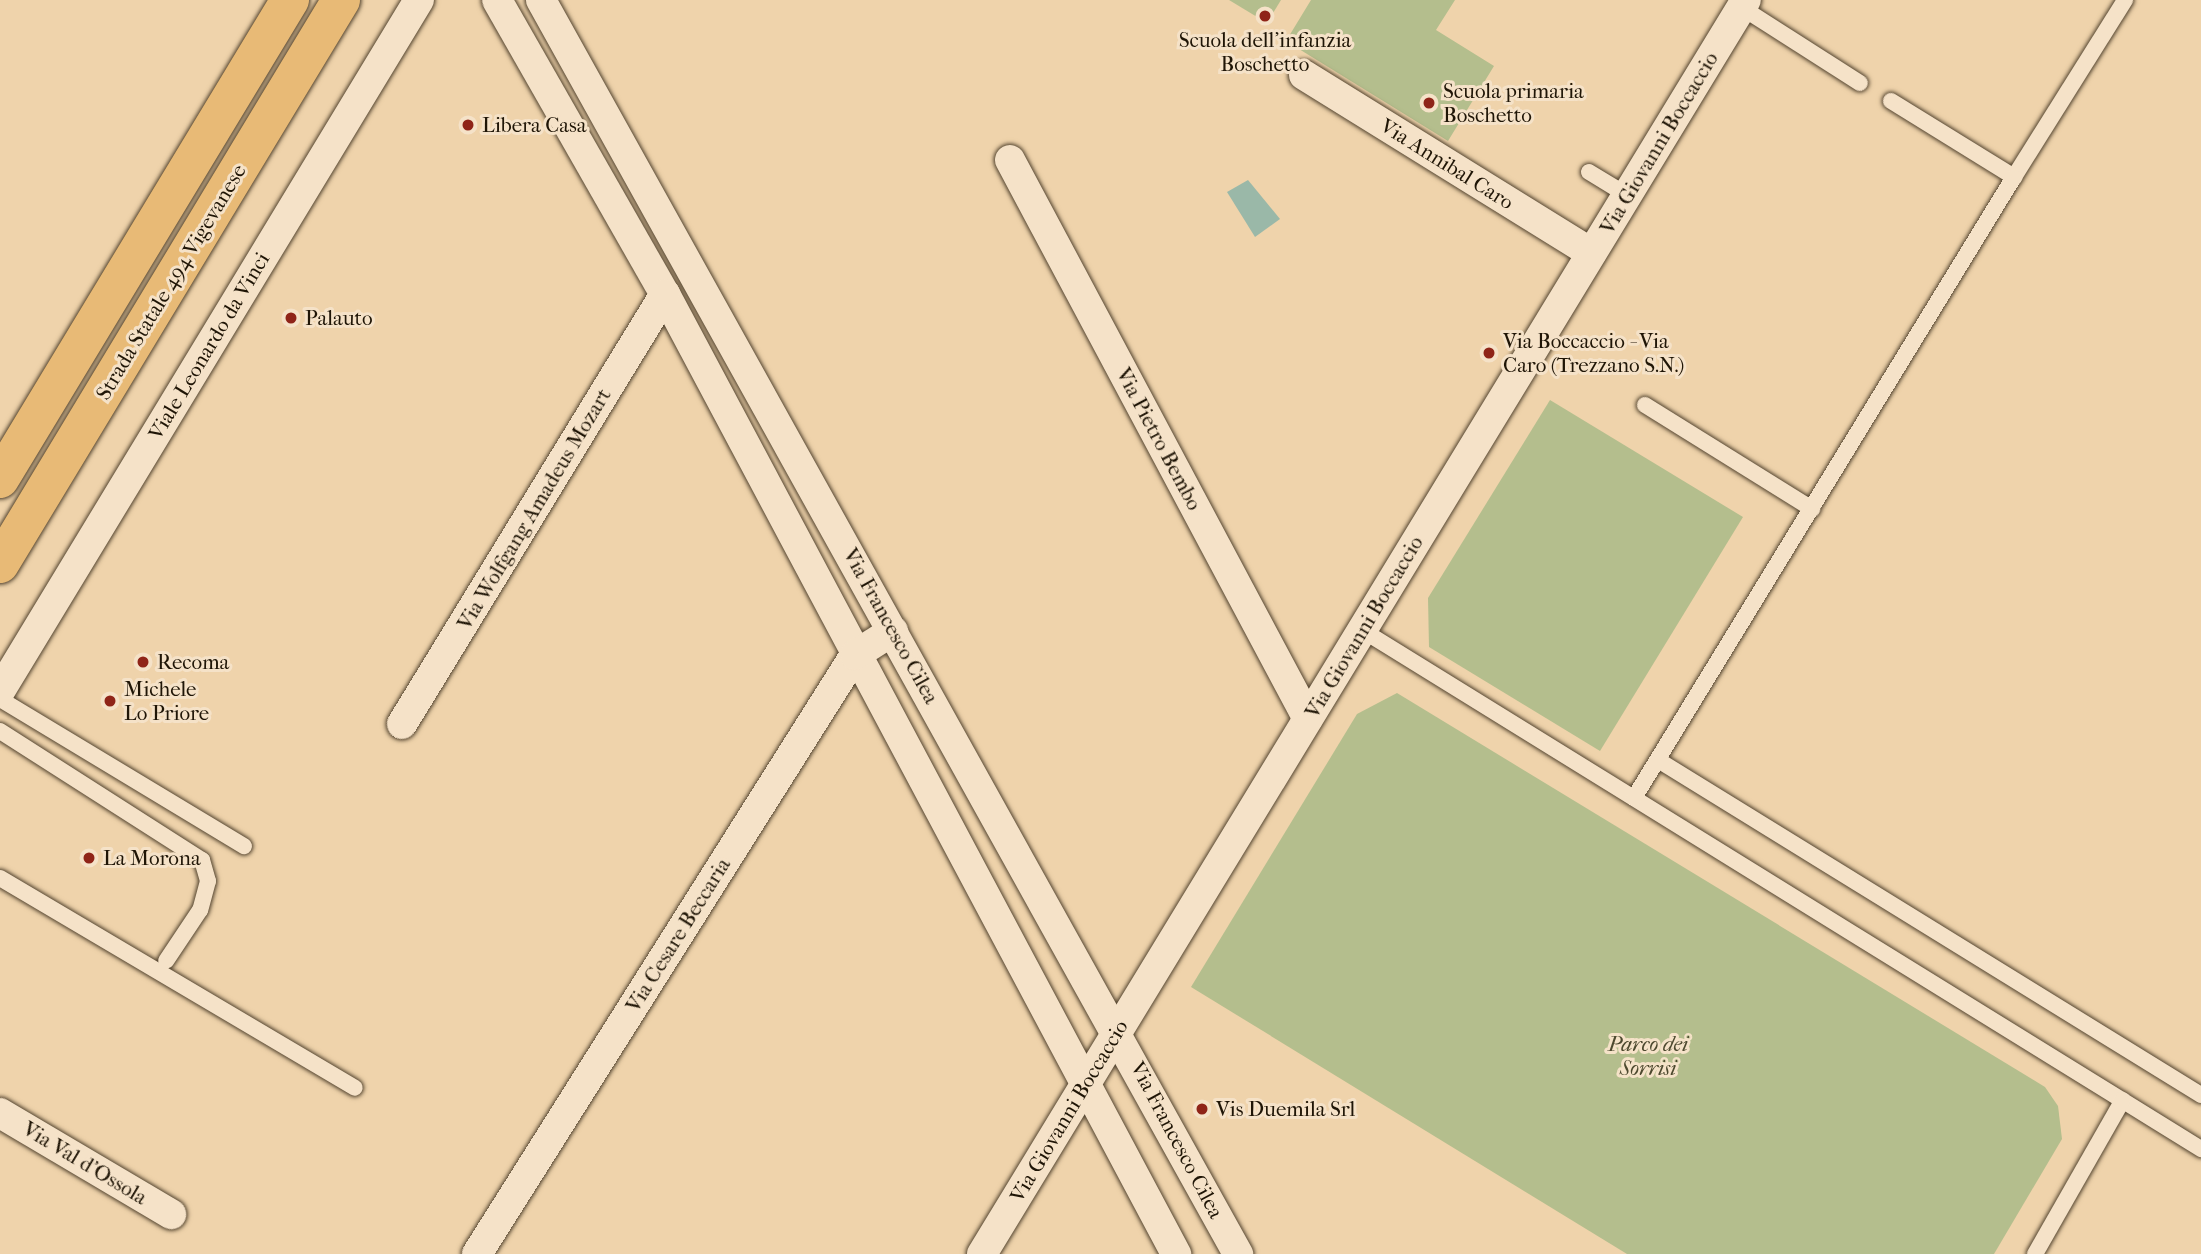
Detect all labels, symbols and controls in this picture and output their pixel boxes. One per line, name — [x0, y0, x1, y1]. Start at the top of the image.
marker: Scuola dell'infanzia Boschetto — [1257, 8, 1273, 24]
place label: Scuola dell'infanzia Boschetto — [1179, 27, 1351, 77]
street label: Via Giovanni Boccaccio — [1595, 47, 1723, 239]
place label: Scuola primaria Boschetto — [1443, 78, 1584, 128]
marker: Scuola primaria Boschetto — [1421, 95, 1437, 111]
place label: Libera Casa — [482, 112, 587, 138]
street label: Via Annibal Caro — [1376, 113, 1518, 215]
marker: Libera Casa — [460, 117, 476, 133]
street label: Strada Statale 494 Vigevanese — [91, 160, 251, 404]
street label: Viale Leonardo da Vinci — [143, 248, 275, 444]
place label: Palauto — [305, 305, 373, 331]
marker: Palauto — [283, 310, 299, 326]
place label: Via Boccaccio - Via Caro (Trezzano S.N.) — [1503, 328, 1684, 378]
marker: Via Boccaccio - Via Caro (Trezzano S.N.) — [1481, 345, 1497, 361]
street label: Via Pietro Bembo — [1111, 363, 1207, 515]
street label: Via Wolfgang Amadeus Mozart — [452, 384, 616, 634]
street label: Via Giovanni Boccaccio — [1300, 531, 1428, 723]
street label: Via Francesco Cilea — [838, 544, 944, 708]
place label: Recoma — [157, 649, 229, 675]
marker: Recoma — [135, 654, 151, 670]
place label: Michele Lo Priore — [124, 676, 209, 726]
marker: Michele Lo Priore — [102, 693, 118, 709]
place label: La Morona — [103, 845, 201, 871]
marker: La Morona — [81, 850, 97, 866]
street label: Via Cesare Beccaria — [620, 853, 736, 1017]
street label: Via Giovanni Boccaccio — [1005, 1015, 1133, 1207]
park label: Parco dei Sorrisi — [1608, 1031, 1688, 1081]
street label: Via Francesco Cilea — [1125, 1057, 1229, 1223]
place label: Vis Duemila Srl — [1216, 1096, 1355, 1122]
marker: Vis Duemila Srl — [1194, 1101, 1210, 1117]
street label: Via Val d'Ossola — [18, 1116, 152, 1210]

